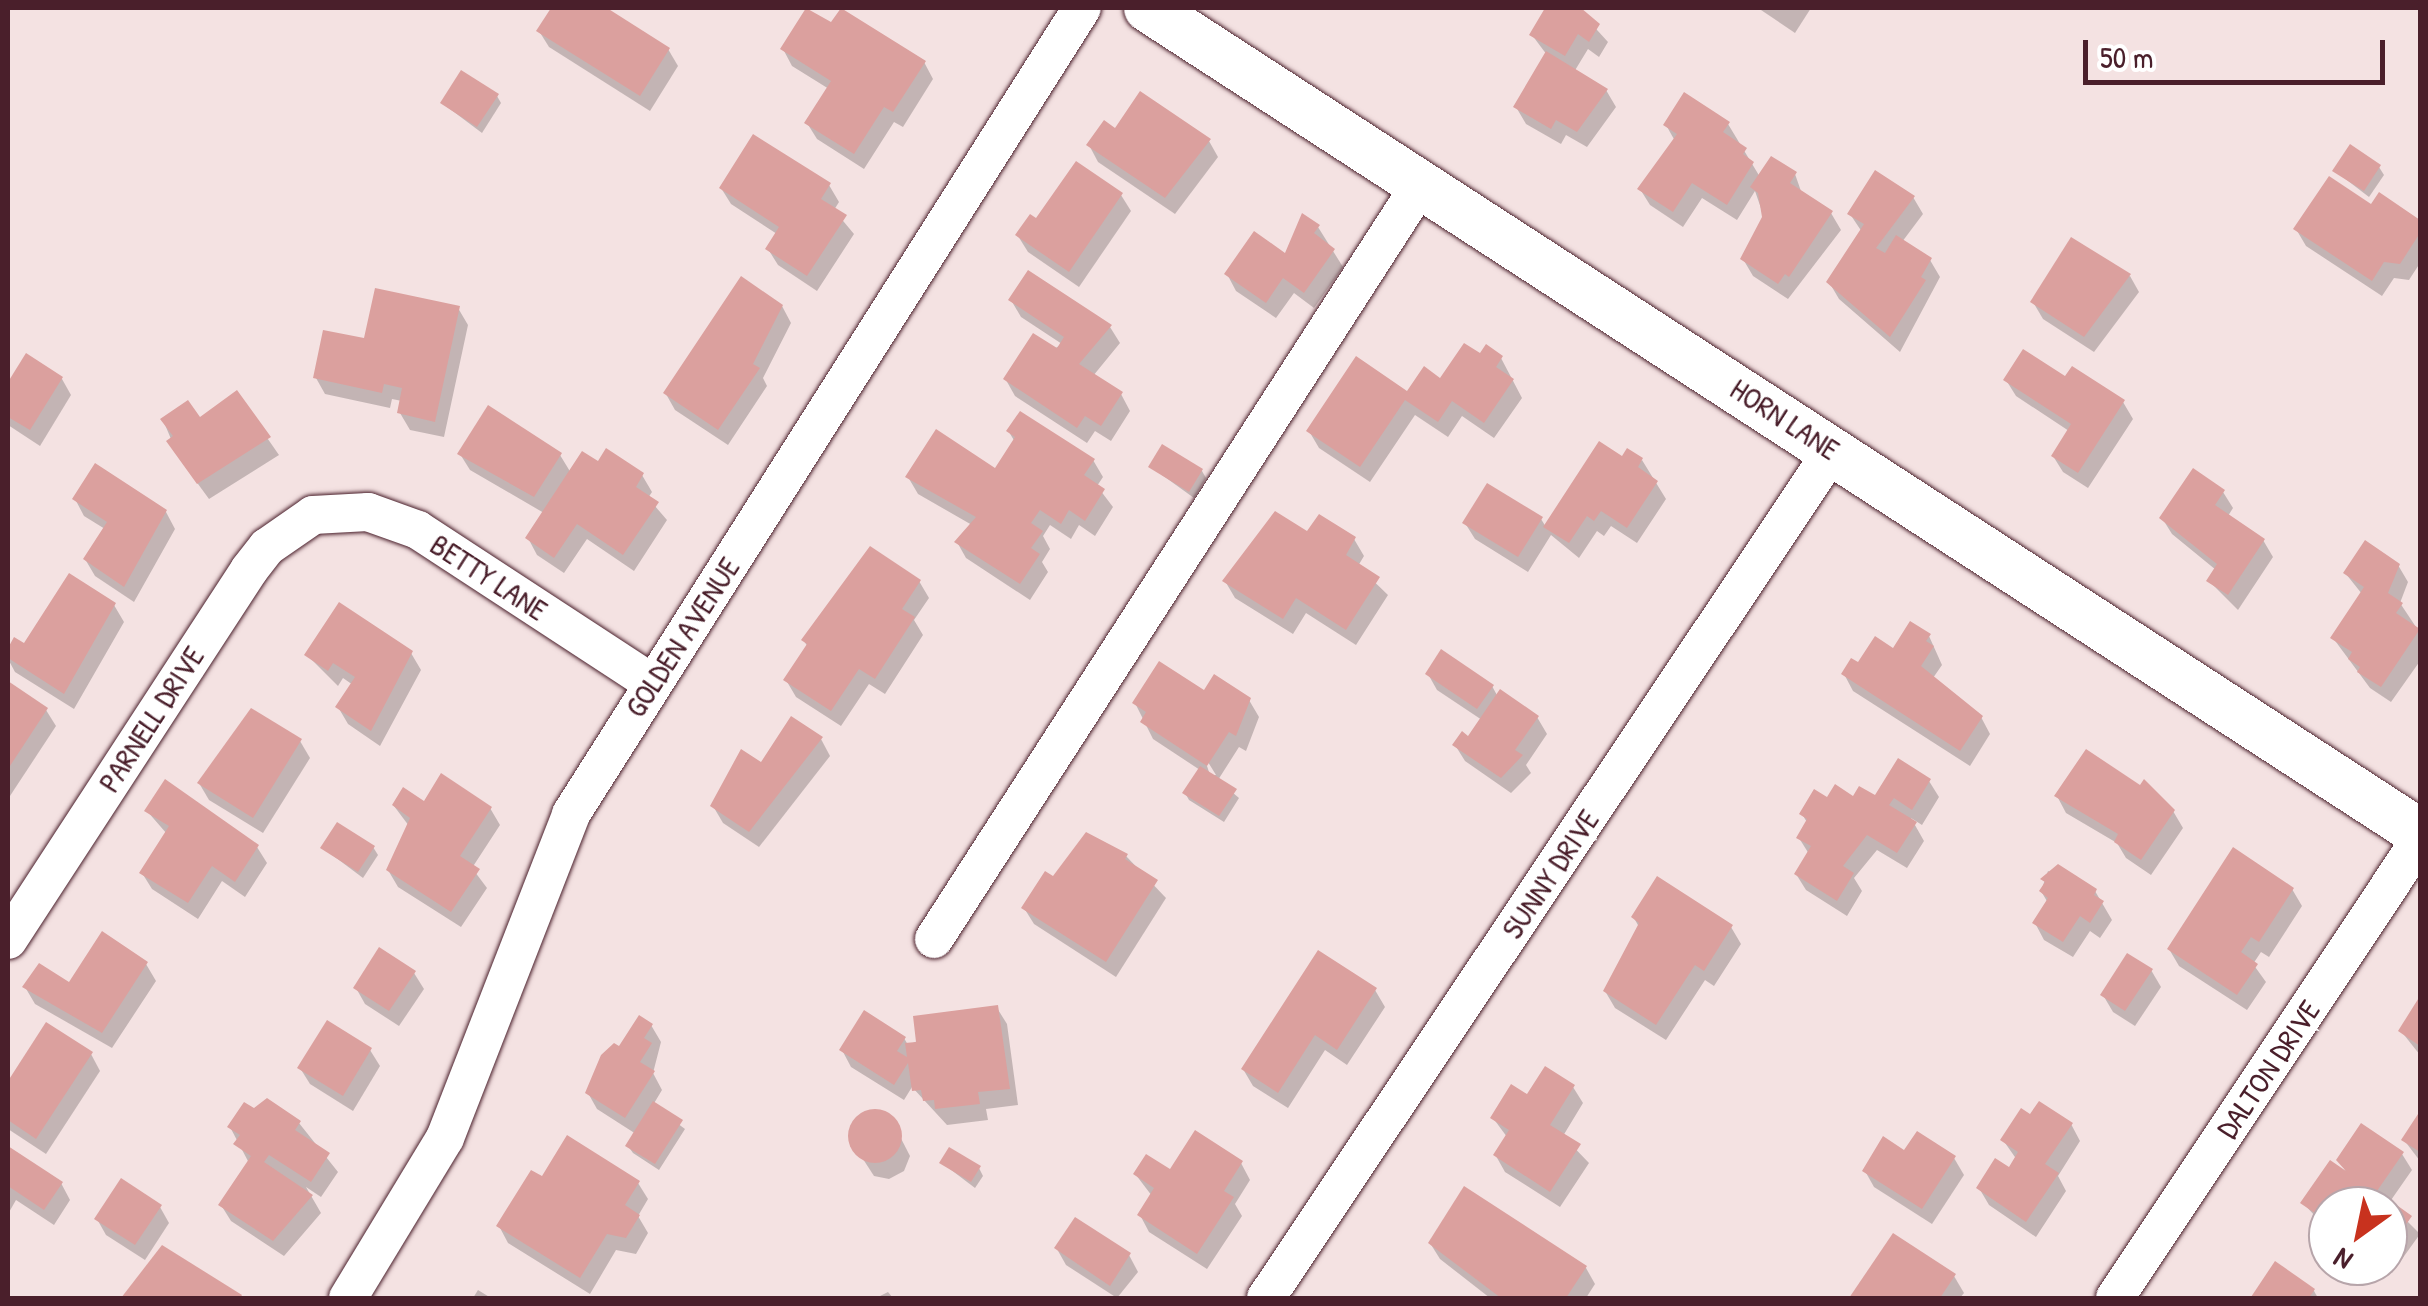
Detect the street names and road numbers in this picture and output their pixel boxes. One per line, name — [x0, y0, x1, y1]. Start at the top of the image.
street label: HORN LANE — [1724, 371, 1846, 467]
street label: BETTY LANE — [424, 526, 554, 628]
street label: GOLDEN AVENUE — [617, 550, 747, 724]
street label: PARNELL DRIVE — [91, 640, 211, 798]
street label: SUNNY DRIVE — [1494, 803, 1606, 945]
street label: DALTON DRIVE — [2209, 993, 2327, 1145]

